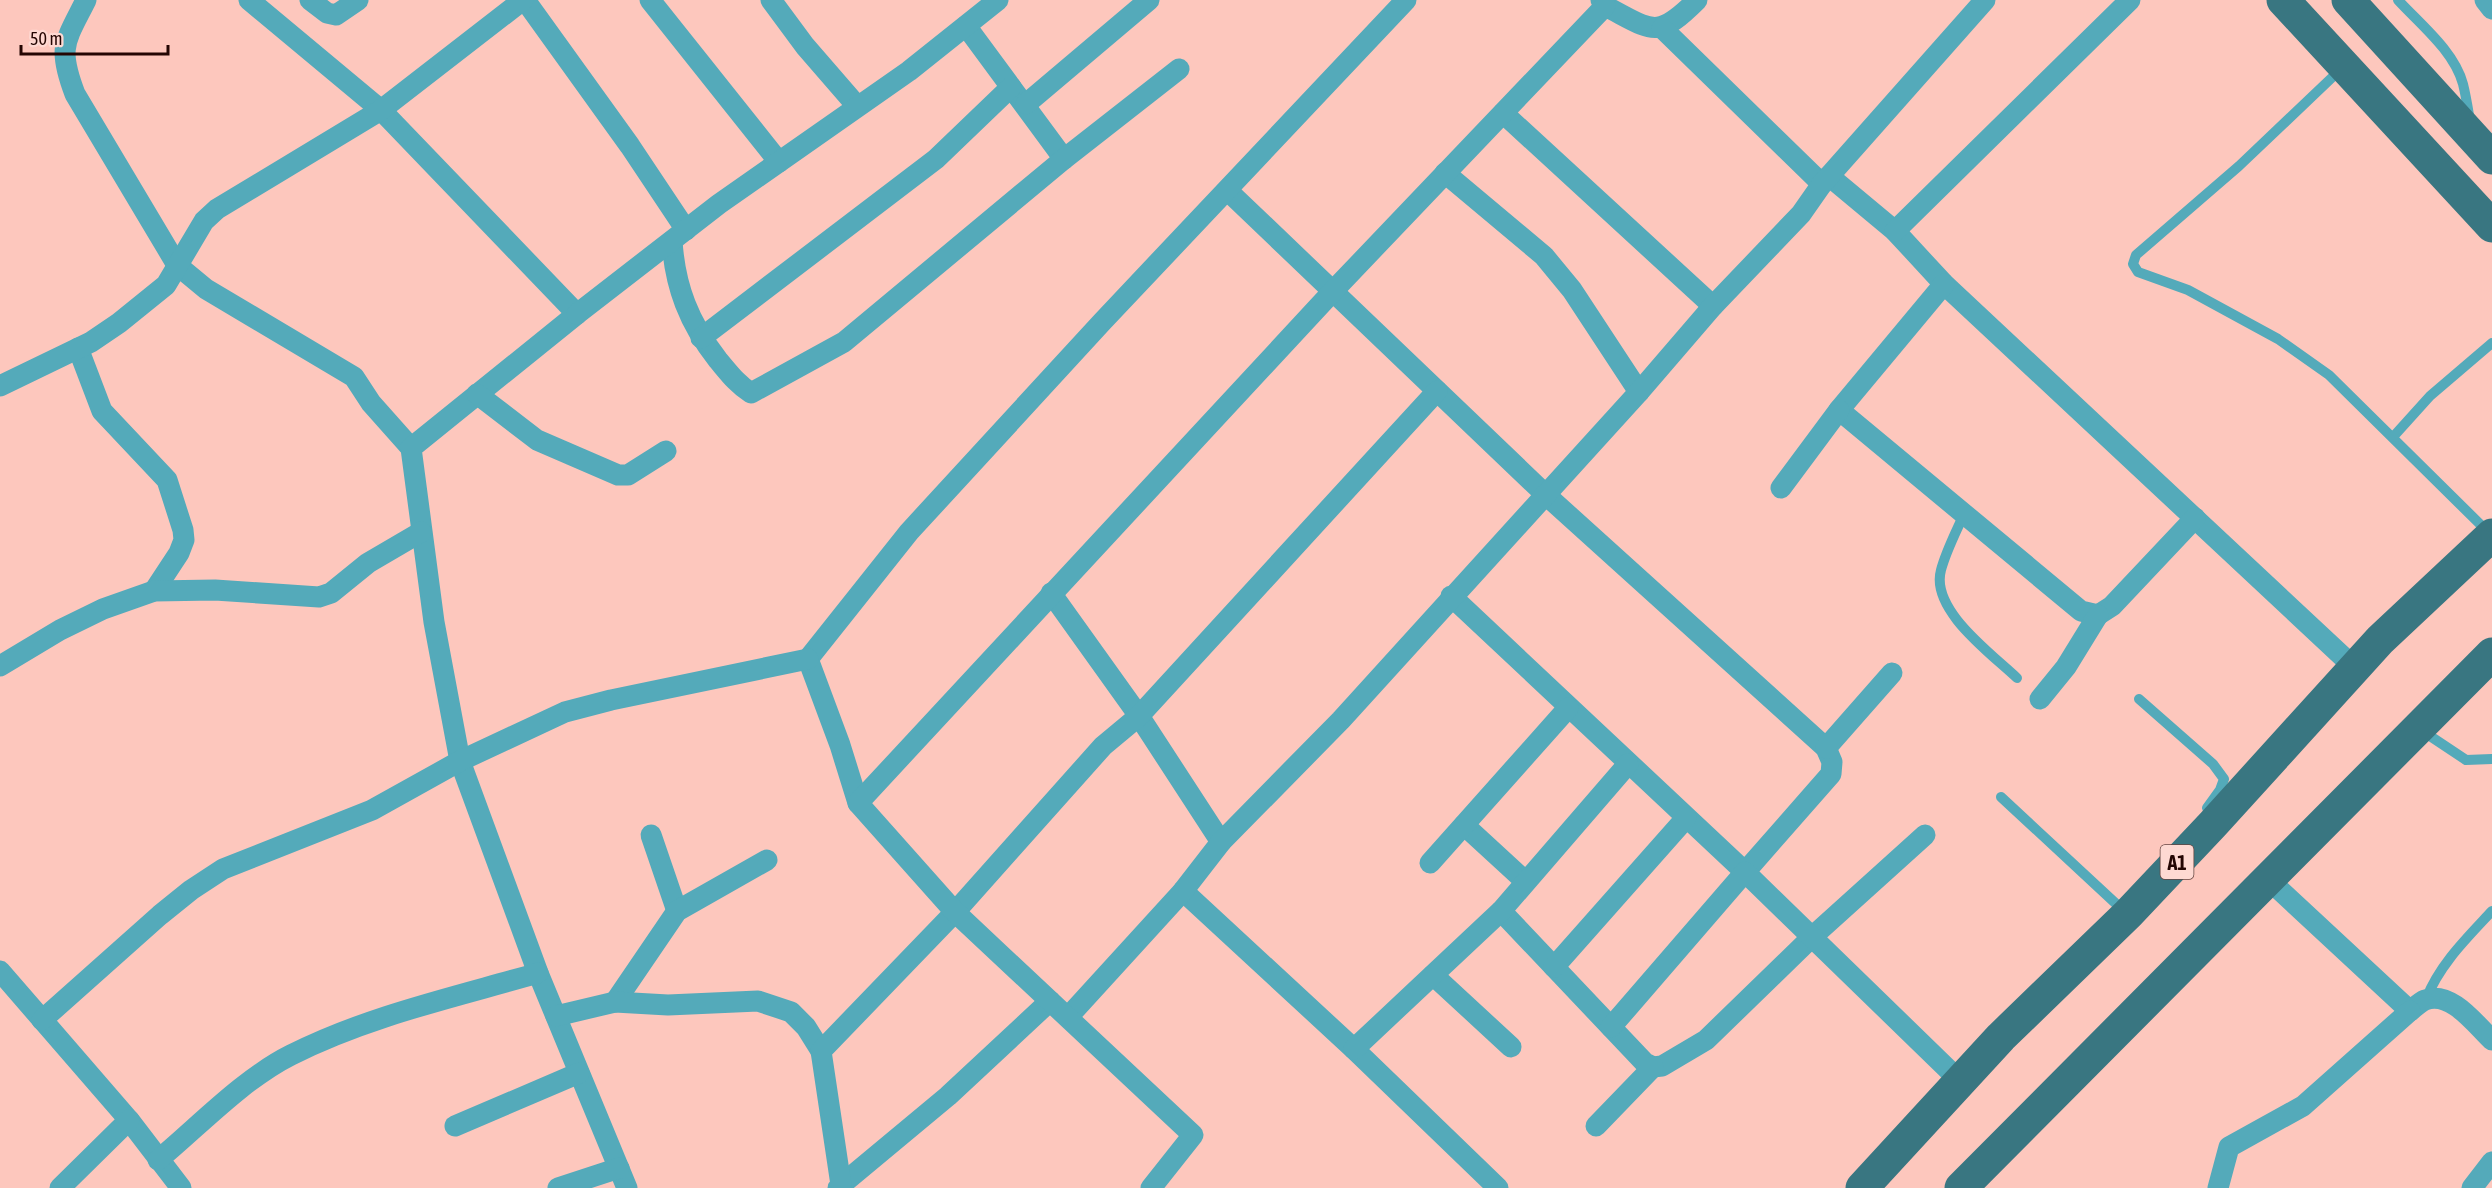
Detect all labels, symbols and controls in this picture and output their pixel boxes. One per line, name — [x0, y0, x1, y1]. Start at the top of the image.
scale bar — [21, 18, 168, 56]
text: 50 m — [30, 28, 62, 49]
road number: A1 — [2160, 845, 2194, 879]

